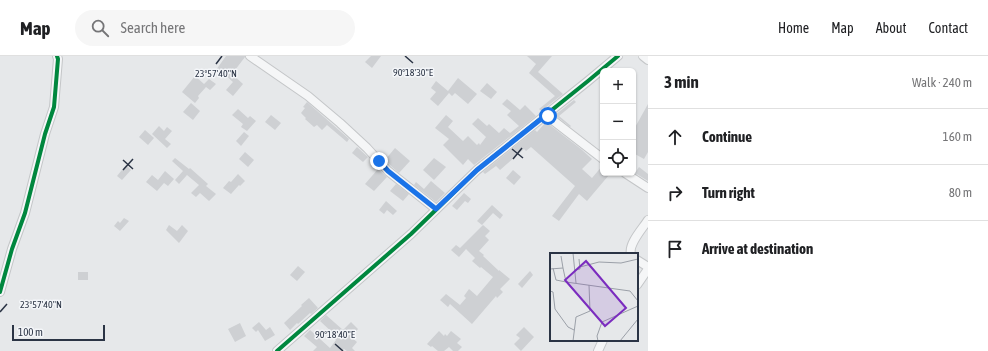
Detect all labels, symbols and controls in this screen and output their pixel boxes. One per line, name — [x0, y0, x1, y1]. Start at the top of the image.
search box — [75, 10, 355, 46]
text: Map — [20, 17, 51, 39]
icon: search — [89, 17, 111, 39]
text: Search here — [121, 19, 185, 36]
text: Home — [778, 20, 809, 36]
text: Map — [831, 20, 854, 36]
text: About — [876, 20, 907, 36]
text: Contact — [929, 20, 968, 36]
text: 90°18'30"E — [393, 67, 434, 78]
text: 23°57'40"N — [195, 68, 237, 79]
map controls — [600, 68, 636, 176]
button: + — [600, 68, 636, 104]
text: 3 min — [664, 72, 699, 92]
text: Walk · 240 m — [912, 75, 972, 90]
button: − — [600, 104, 636, 140]
route start — [539, 107, 557, 125]
icon: ahead — [664, 126, 686, 148]
text: Continue — [702, 128, 752, 145]
text: 160 m — [943, 129, 972, 144]
button: locate — [600, 140, 636, 176]
route end — [370, 152, 388, 170]
icon: right — [664, 182, 686, 204]
text: Turn right — [702, 184, 755, 201]
text: 80 m — [949, 185, 972, 200]
icon: arrive — [664, 238, 686, 260]
text: Arrive at destination — [702, 240, 813, 257]
inset map — [550, 253, 638, 341]
text: 23°57'40"N — [20, 299, 62, 310]
scale bar — [12, 323, 105, 342]
text: 100 m — [18, 326, 43, 338]
text: 90°18'40"E — [315, 329, 356, 340]

